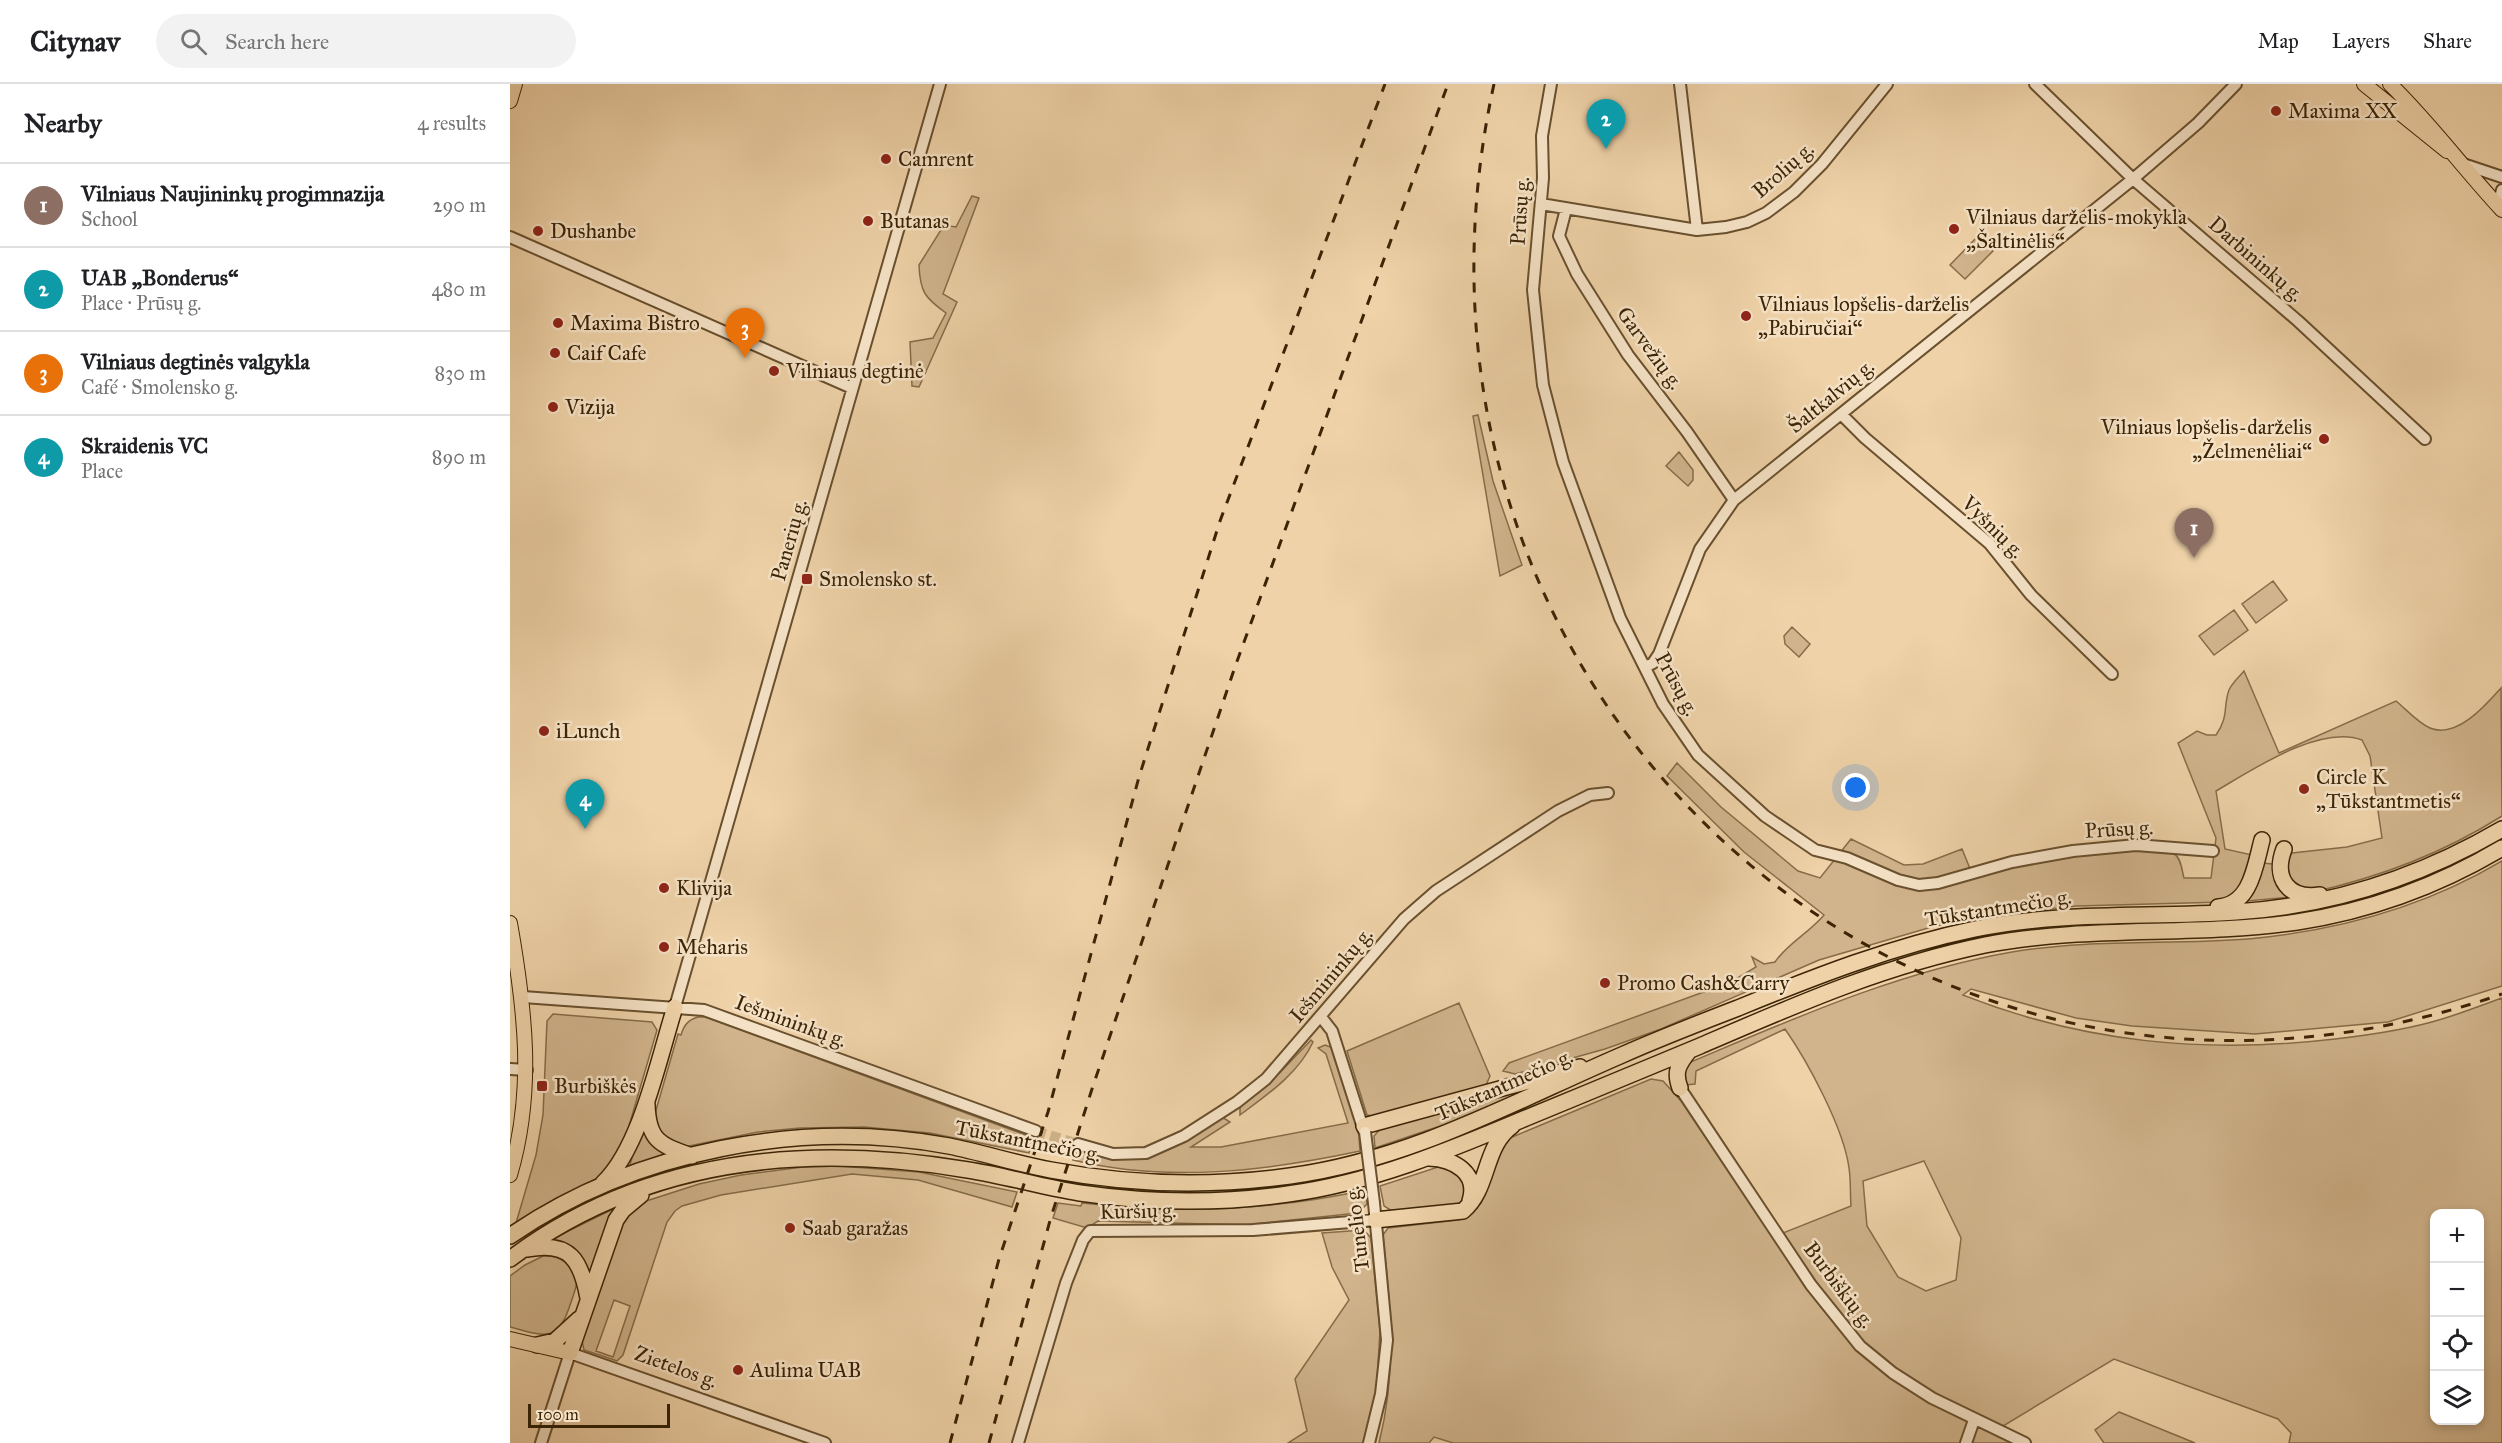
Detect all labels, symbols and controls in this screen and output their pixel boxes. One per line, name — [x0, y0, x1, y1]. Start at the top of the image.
search box — [156, 14, 576, 68]
text: Citynav — [30, 24, 120, 59]
icon: search — [177, 25, 210, 58]
text: Search here — [225, 28, 329, 55]
text: Map — [2258, 28, 2299, 54]
text: Layers — [2332, 28, 2390, 54]
text: Share — [2423, 28, 2472, 54]
place label: Maxima XX — [2288, 98, 2397, 124]
pin: 2 — [1586, 100, 1626, 149]
marker: Maxima XX — [2269, 104, 2283, 118]
text: Nearby — [24, 107, 102, 139]
text: 4 results — [417, 111, 486, 135]
street label: Brolių g. — [1747, 136, 1819, 204]
place label: Camrent — [898, 146, 975, 172]
marker: Camrent — [879, 152, 893, 166]
street label: Prūsų g. — [1505, 176, 1535, 246]
text: Vilniaus Naujininkų progimnazija — [81, 180, 384, 207]
text: 1 — [40, 193, 47, 217]
text: 290 m — [433, 193, 486, 217]
place label: Vilniaus darželis-mokykla „Šaltinėlis“ — [1965, 204, 2187, 254]
text: School — [81, 207, 138, 231]
place label: Butanas — [880, 208, 949, 234]
street label: Darbininkų g. — [2203, 211, 2309, 307]
marker: Butanas — [861, 214, 875, 228]
place label: Dushanbe — [550, 218, 636, 244]
marker: Vilniaus darželis-mokykla „Šaltinėlis“ — [1947, 222, 1961, 236]
marker: Dushanbe — [531, 224, 545, 238]
text: UAB „Bonderus“ — [81, 264, 238, 291]
text: 2 — [39, 277, 48, 301]
text: 480 m — [431, 277, 486, 301]
text: Place · Prūsų g. — [81, 291, 201, 315]
place label: Vilniaus lopšelis-darželis „Pabiručiai“ — [1757, 291, 1969, 341]
street label: Garvežių g. — [1611, 301, 1689, 395]
pin: 3 — [726, 308, 764, 358]
marker: Vilniaus lopšelis-darželis „Pabiručiai“ — [1739, 309, 1753, 323]
place label: Maxima Bistro — [570, 310, 700, 336]
marker: Maxima Bistro — [551, 316, 565, 330]
place label: Caif Cafe — [567, 340, 647, 366]
marker: Caif Cafe — [548, 346, 562, 360]
text: Vilniaus degtinės valgykla — [81, 348, 310, 375]
street label: Šaltkalvių g. — [1783, 353, 1879, 439]
place label: Vilniaus degtinė — [785, 358, 924, 384]
text: 3 — [40, 361, 48, 385]
text: 830 m — [435, 361, 486, 385]
marker: Vilniaus degtinė — [767, 364, 781, 378]
text: Café · Smolensko g. — [81, 375, 238, 399]
place label: Vizija — [564, 394, 615, 420]
marker: Vizija — [546, 400, 560, 414]
place label: Vilniaus lopšelis-darželis „Želmenėliai“ — [2100, 414, 2312, 464]
text: Skraidenis VC — [81, 432, 208, 459]
marker: Vilniaus lopšelis-darželis „Želmenėliai“ — [2317, 432, 2331, 446]
text: 4 — [38, 445, 49, 469]
text: 890 m — [432, 445, 486, 469]
text: Place — [81, 459, 123, 483]
street label: Vyšnių g. — [1955, 489, 2030, 564]
street label: Panerių g. — [765, 496, 813, 584]
pin: 1 — [2174, 508, 2214, 558]
place label: Smolensko st. — [819, 566, 937, 592]
marker: Smolensko st. — [800, 572, 814, 586]
street label: Prūsų g. — [1649, 648, 1705, 720]
place label: iLunch — [556, 718, 621, 744]
marker: iLunch — [537, 724, 551, 738]
place label: Circle K „Tūkstantmetis“ — [2316, 764, 2461, 814]
your location — [1841, 773, 1870, 802]
pin: 4 — [566, 780, 604, 829]
marker: Circle K „Tūkstantmetis“ — [2297, 782, 2311, 796]
street label: Prūsų g. — [2084, 814, 2154, 844]
place label: Klivija — [676, 875, 732, 901]
marker: Klivija — [657, 881, 671, 895]
street label: Tūkstantmečio g. — [1923, 884, 2073, 932]
street label: Iešmininkų g. — [1284, 922, 1378, 1028]
place label: Meharis — [676, 934, 748, 960]
marker: Meharis — [657, 940, 671, 954]
place label: Promo Cash&Carry — [1617, 970, 1790, 996]
marker: Promo Cash&Carry — [1598, 976, 1612, 990]
street label: Iešmininkų g. — [732, 989, 850, 1053]
street label: Tūkstantmečio g. — [1431, 1043, 1577, 1127]
place label: Burbiškės — [554, 1073, 636, 1099]
marker: Burbiškės — [535, 1079, 549, 1093]
street label: Tūkstantmečio g. — [953, 1114, 1103, 1168]
street label: Tunelio g. — [1339, 1185, 1375, 1273]
street label: Kuršių g. — [1099, 1197, 1177, 1225]
map controls — [2430, 1209, 2484, 1425]
button: + — [2430, 1209, 2484, 1263]
place label: Saab garažas — [802, 1215, 908, 1241]
marker: Saab garažas — [783, 1221, 797, 1235]
street label: Burbiškių g. — [1798, 1237, 1880, 1333]
button: − — [2430, 1263, 2484, 1317]
button: locate — [2430, 1317, 2484, 1371]
street label: Zietelos g. — [631, 1340, 721, 1394]
place label: Aulima UAB — [749, 1357, 862, 1383]
marker: Aulima UAB — [731, 1363, 745, 1377]
button: layers — [2430, 1371, 2484, 1425]
scale bar — [528, 1401, 670, 1428]
text: 100 m — [537, 1405, 579, 1424]

